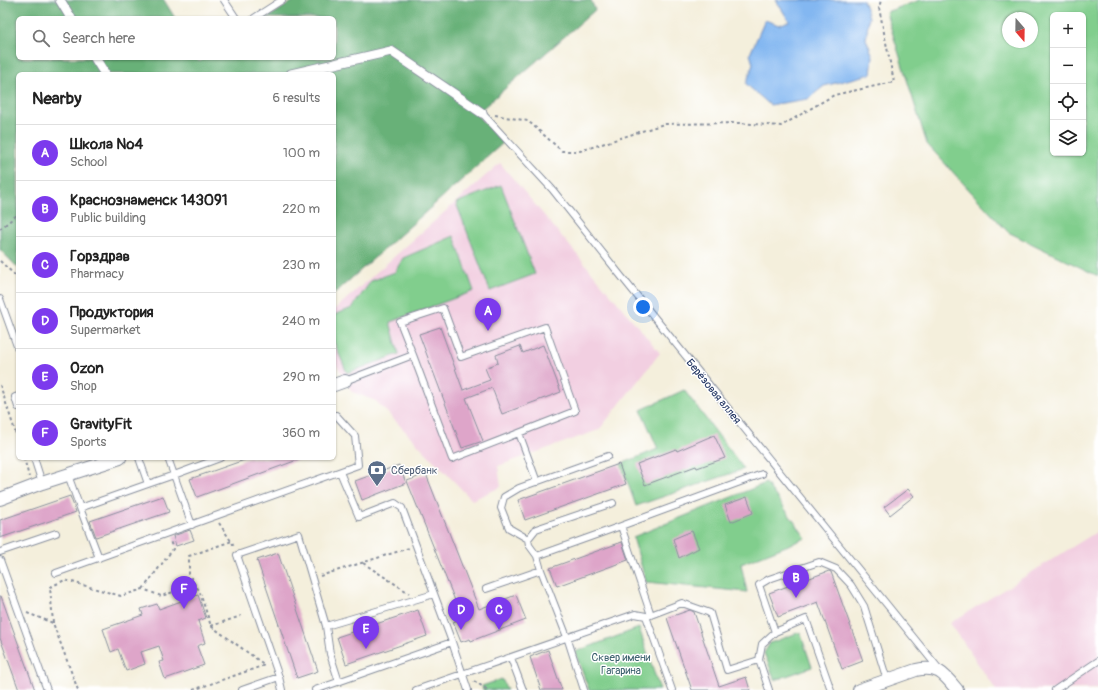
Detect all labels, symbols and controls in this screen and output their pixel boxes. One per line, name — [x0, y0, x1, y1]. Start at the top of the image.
north arrow — [1002, 12, 1038, 48]
map controls — [1050, 12, 1086, 156]
button: + — [1050, 12, 1086, 48]
search box — [16, 16, 336, 60]
icon: search — [30, 27, 52, 49]
text: Search here — [62, 29, 135, 48]
button: − — [1050, 48, 1086, 84]
button: locate — [1050, 84, 1086, 120]
text: Nearby — [32, 88, 81, 109]
text: 6 results — [273, 90, 320, 106]
button: layers — [1050, 120, 1086, 156]
text: Школа №4 — [70, 135, 143, 154]
text: A — [41, 145, 49, 161]
text: 100 m — [283, 145, 320, 161]
text: School — [70, 154, 107, 170]
text: Краснознаменск 143091 — [70, 191, 228, 210]
text: B — [41, 201, 49, 217]
text: 220 m — [282, 201, 320, 217]
text: Public building — [70, 210, 146, 226]
text: Горздрав — [70, 247, 130, 266]
text: C — [41, 257, 49, 273]
text: 230 m — [283, 257, 320, 273]
text: Pharmacy — [70, 266, 124, 282]
your location — [633, 297, 653, 317]
pin: A — [475, 298, 501, 331]
text: Продуктория — [70, 303, 154, 322]
text: D — [41, 313, 49, 329]
text: 240 m — [282, 313, 320, 329]
text: Supermarket — [70, 322, 141, 338]
street label: Берёзовая аллея — [683, 356, 744, 426]
text: Ozon — [70, 359, 104, 378]
text: E — [42, 369, 48, 385]
text: 290 m — [283, 369, 320, 385]
text: Shop — [70, 378, 97, 394]
text: GravityFit — [70, 415, 132, 434]
text: F — [41, 425, 49, 441]
text: 360 m — [282, 425, 320, 441]
text: Sports — [70, 434, 106, 450]
bank icon: Сбербанк — [366, 459, 388, 487]
place label: Сбербанк — [391, 464, 438, 477]
pin: B — [783, 565, 809, 598]
pin: F — [171, 576, 197, 609]
pin: D — [448, 597, 474, 630]
pin: C — [486, 597, 512, 630]
pin: E — [353, 616, 379, 649]
park label: Сквер имени Гагарина — [592, 651, 651, 677]

